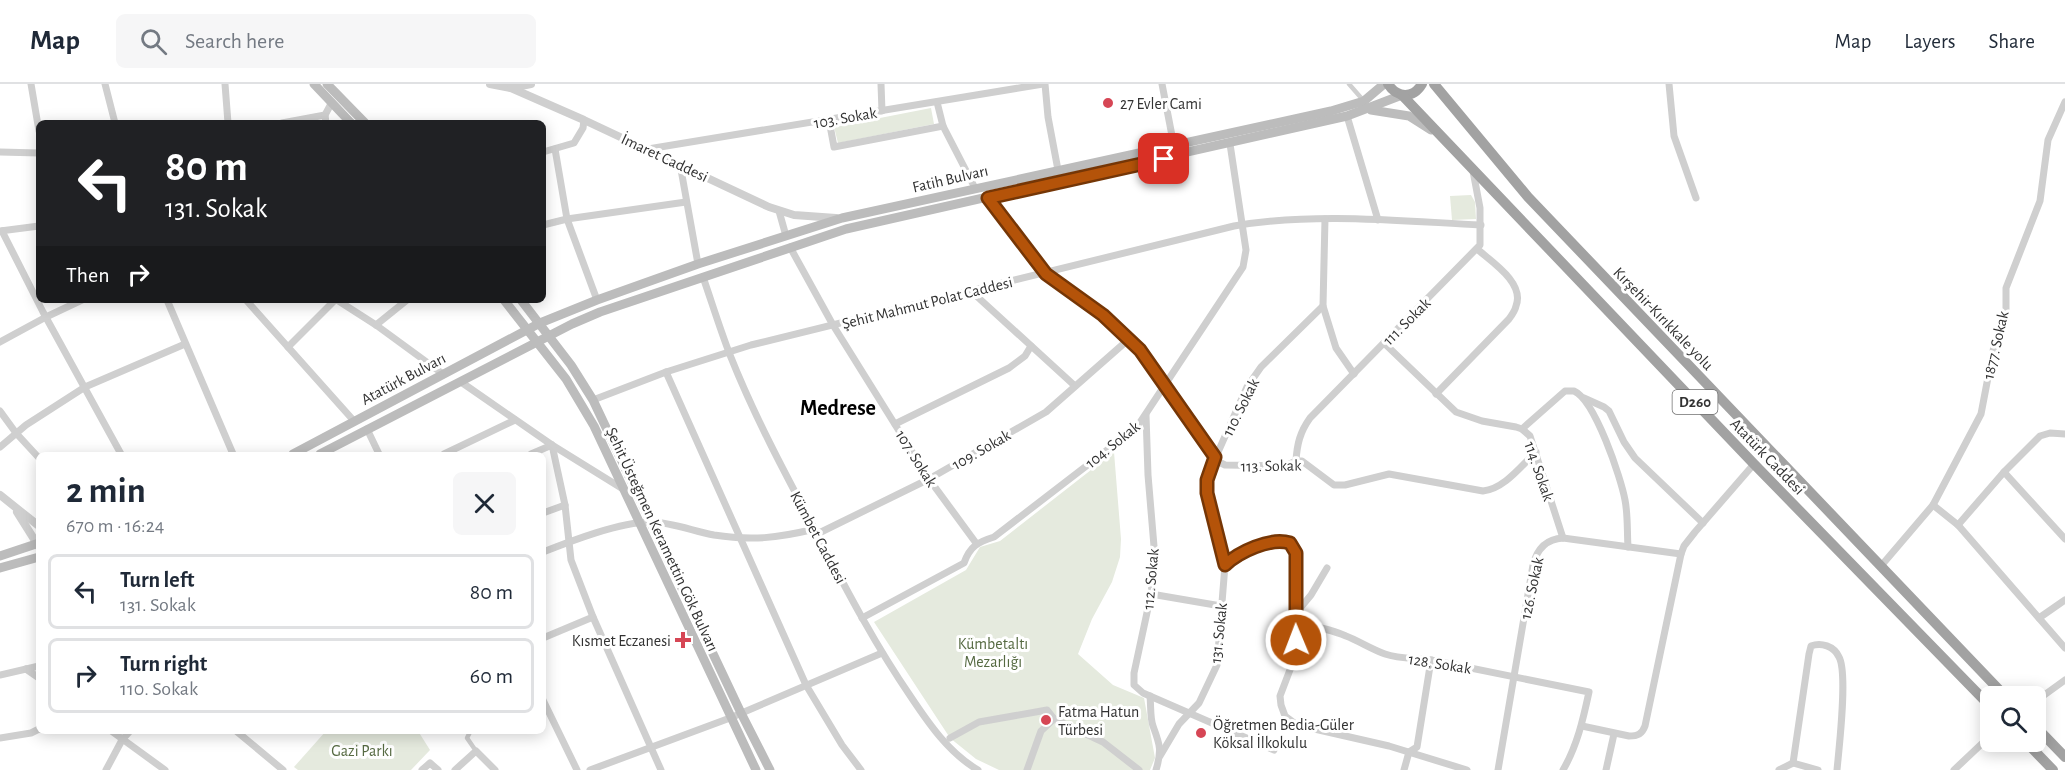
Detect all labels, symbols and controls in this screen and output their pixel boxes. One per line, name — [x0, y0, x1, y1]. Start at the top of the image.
search box — [116, 14, 536, 68]
icon: search — [137, 25, 170, 58]
text: Map — [30, 27, 80, 55]
text: Search here — [185, 30, 284, 52]
text: Map — [1835, 31, 1871, 52]
text: Layers — [1904, 31, 1955, 52]
text: Share — [1988, 31, 2035, 52]
marker: 27 Evler Cami — [1101, 96, 1115, 110]
place label: 27 Evler Cami — [1120, 96, 1202, 112]
street label: 103. Sokak — [812, 104, 879, 131]
street label: İmaret Caddesi — [619, 129, 711, 185]
pin — [1138, 133, 1189, 184]
icon: arrive — [1147, 142, 1180, 175]
icon: left — [66, 144, 144, 222]
text: 80 m — [165, 146, 248, 188]
street label: Fatih Bulvarı — [911, 162, 990, 195]
text: 131. Sokak — [165, 195, 267, 222]
icon: right — [122, 258, 155, 291]
text: Then — [66, 264, 110, 286]
street label: Kırşehir-Kırıkkale yolu — [1609, 264, 1716, 374]
street label: Şehit Mahmut Polat Caddesi — [840, 274, 1014, 332]
street label: 111. Sokak — [1380, 294, 1434, 348]
street label: 1877. Sokak — [1980, 309, 2012, 381]
street label: Atatürk Bulvarı — [359, 350, 448, 408]
street label: 110. Sokak — [1220, 375, 1263, 439]
road number: D260 — [1672, 390, 1718, 414]
district label: Medrese — [800, 397, 876, 419]
street label: Atatürk Caddesi — [1727, 415, 1807, 498]
street label: 104. Sokak — [1082, 418, 1143, 471]
street label: Şehit Üsteğmen Keramettin Gök Bulvarı — [603, 424, 723, 654]
street label: 109. Sokak — [950, 426, 1014, 473]
street label: 107. Sokak — [892, 427, 940, 490]
street label: 114. Sokak — [1521, 440, 1557, 504]
street label: 113. Sokak — [1241, 457, 1302, 475]
button: close — [453, 472, 516, 535]
text: 2 min — [66, 473, 146, 509]
street label: Kümbet Caddesi — [787, 489, 849, 586]
text: 670 m · 16:24 — [66, 516, 164, 536]
street label: 112. Sokak — [1140, 547, 1162, 610]
street label: 126. Sokak — [1518, 555, 1547, 621]
text: Turn left — [120, 569, 194, 591]
icon: left — [69, 575, 102, 608]
text: 80 m — [470, 581, 513, 603]
text: 131. Sokak — [120, 595, 196, 615]
street label: 131. Sokak — [1208, 601, 1230, 664]
position arrow — [1264, 608, 1328, 672]
place label: Kısmet Eczanesi — [572, 633, 671, 649]
marker: Kısmet Eczanesi — [676, 633, 690, 647]
park label: Kümbetaltı Mezarlığı — [958, 636, 1028, 670]
street label: 128. Sokak — [1407, 651, 1473, 677]
text: Turn right — [120, 653, 207, 675]
icon: right — [69, 659, 102, 692]
text: 60 m — [470, 665, 513, 687]
text: 110. Sokak — [120, 679, 198, 699]
map controls — [1980, 686, 2046, 752]
button: search — [1980, 686, 2046, 752]
place label: Fatma Hatun Türbesi — [1058, 704, 1139, 738]
marker: Fatma Hatun Türbesi — [1039, 713, 1053, 727]
place label: Öğretmen Bedia-Güler Köksal İlkokulu — [1213, 715, 1355, 751]
marker: Öğretmen Bedia-Güler Köksal İlkokulu — [1194, 726, 1208, 740]
park label: Gazi Parkı — [331, 743, 393, 759]

